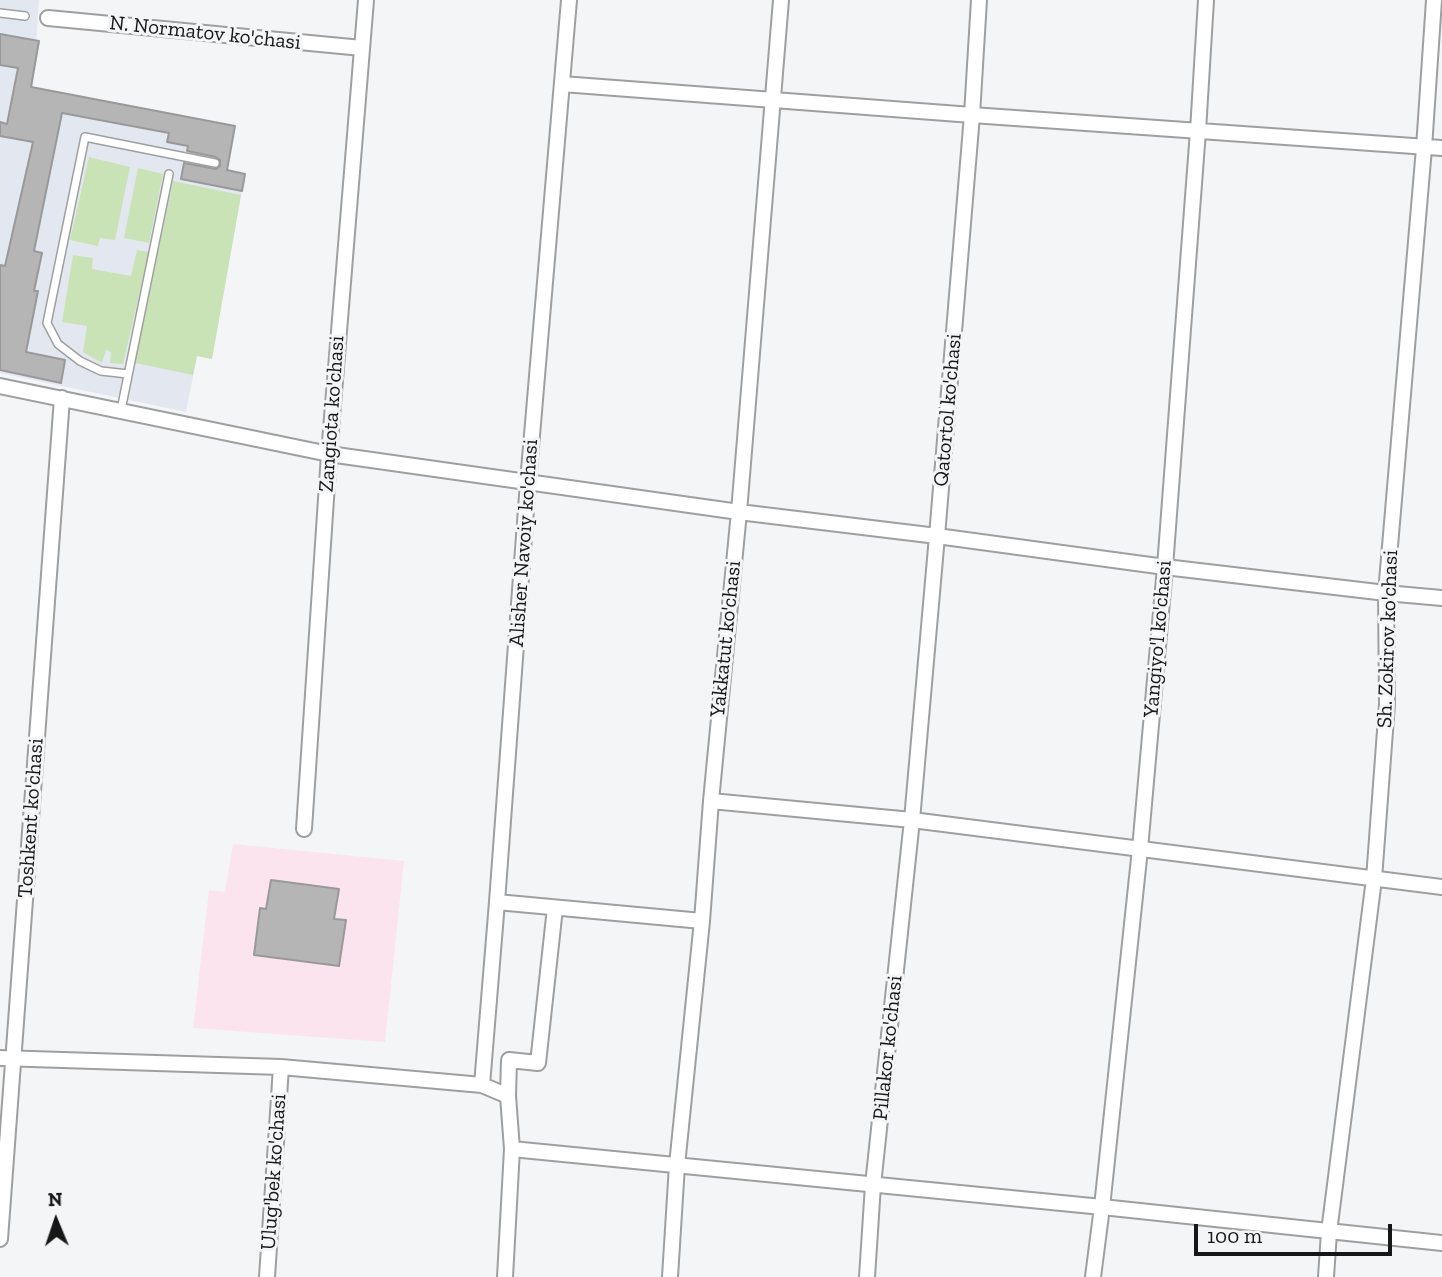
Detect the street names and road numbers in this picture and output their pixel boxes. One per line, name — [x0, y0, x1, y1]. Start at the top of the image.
street label: N. Normatov ko'chasi — [108, 10, 302, 56]
street label: Qatortol ko'chasi — [929, 333, 967, 487]
street label: Zangiota ko'chasi — [314, 335, 350, 493]
street label: Alisher Navoiy ko'chasi — [504, 438, 544, 648]
street label: Sh. Zokirov ko'chasi — [1372, 550, 1404, 728]
street label: Yangiyo'l ko'chasi — [1139, 559, 1177, 719]
street label: Yakkatut ko'chasi — [705, 560, 747, 718]
street label: Toshkent ko'chasi — [13, 737, 49, 899]
street label: Pillakor ko'chasi — [868, 974, 908, 1122]
street label: Ulug'bek ko'chasi — [256, 1093, 292, 1251]

